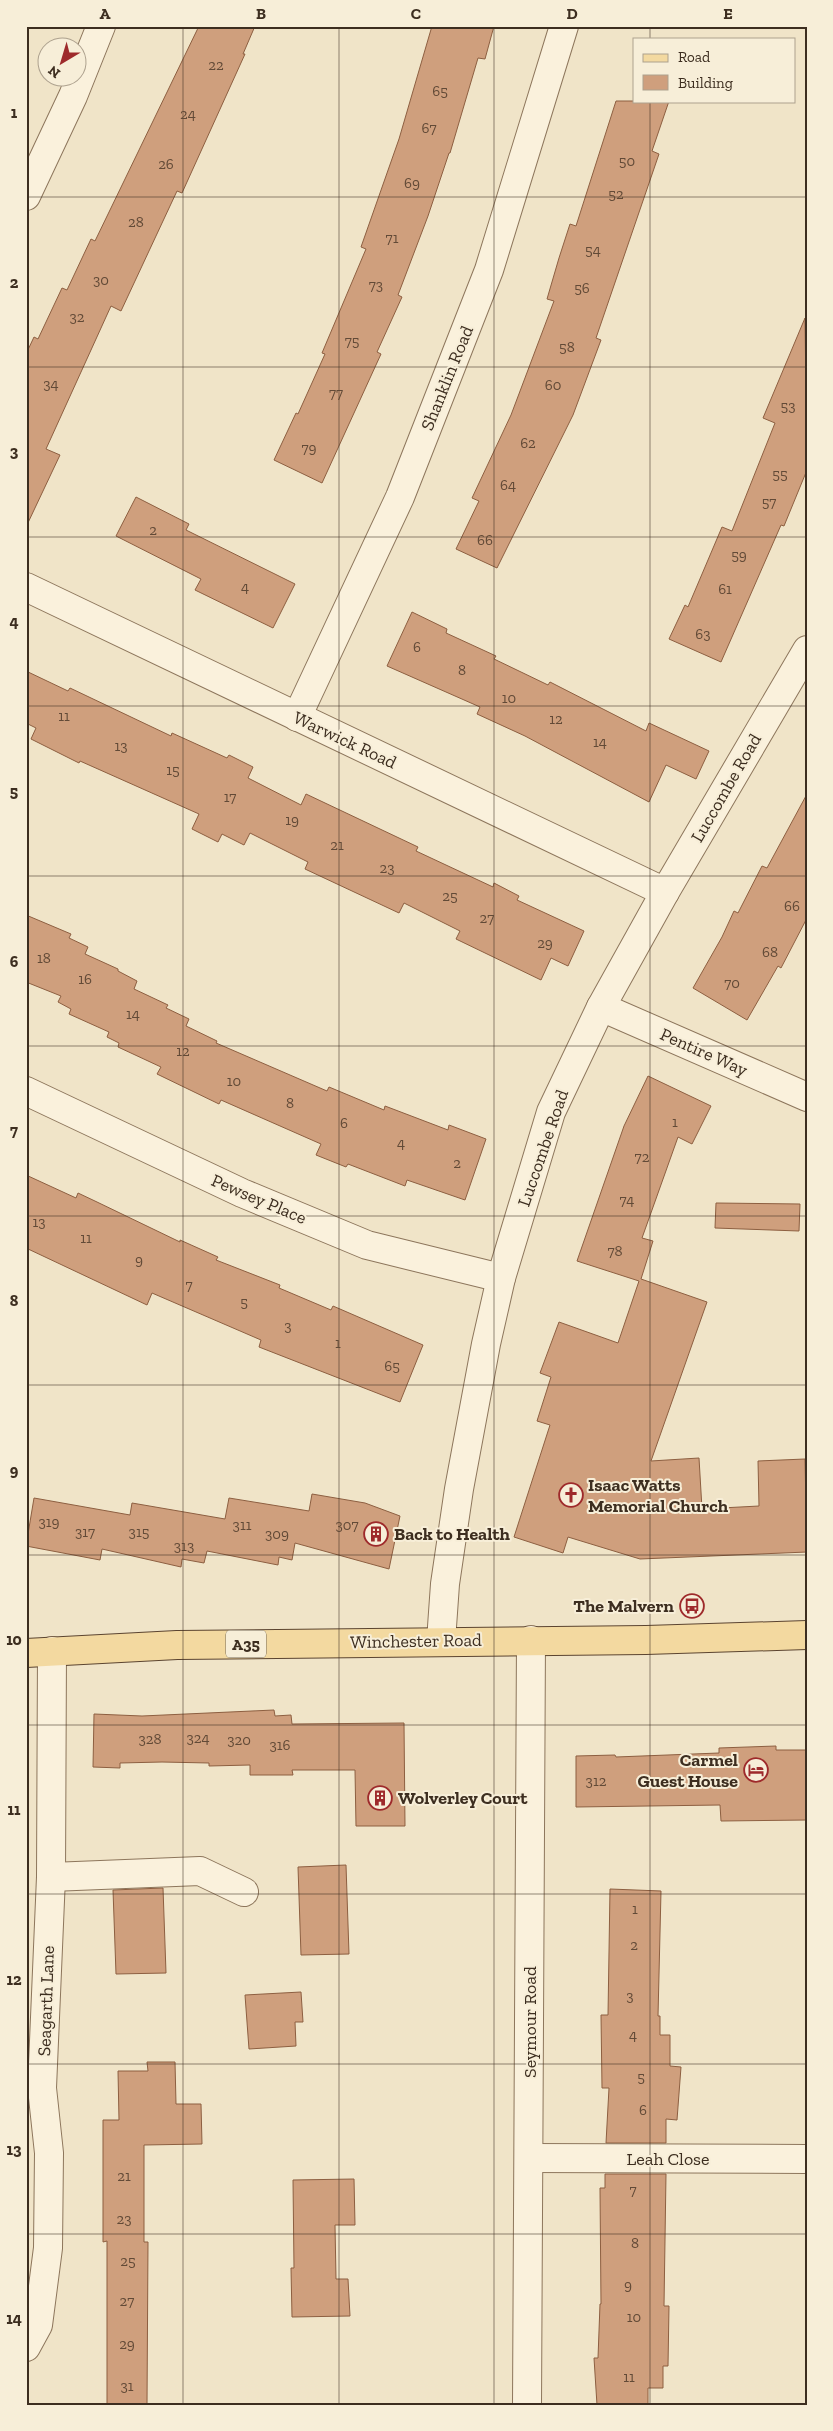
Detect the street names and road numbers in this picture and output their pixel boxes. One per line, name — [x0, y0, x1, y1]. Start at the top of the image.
street label: Shanklin Road — [416, 322, 478, 434]
street label: Warwick Road — [290, 706, 400, 774]
street label: Luccombe Road — [686, 730, 766, 846]
street label: Pentire Way — [657, 1023, 752, 1081]
street label: Luccombe Road — [513, 1087, 573, 1209]
street label: Pewsey Place — [208, 1169, 310, 1229]
street label: Winchester Road — [350, 1629, 482, 1653]
road number: A35 — [226, 1630, 266, 1658]
street label: Seagarth Lane — [33, 1945, 59, 2057]
street label: Seymour Road — [519, 1966, 541, 2078]
street label: Leah Close — [627, 2148, 709, 2170]

